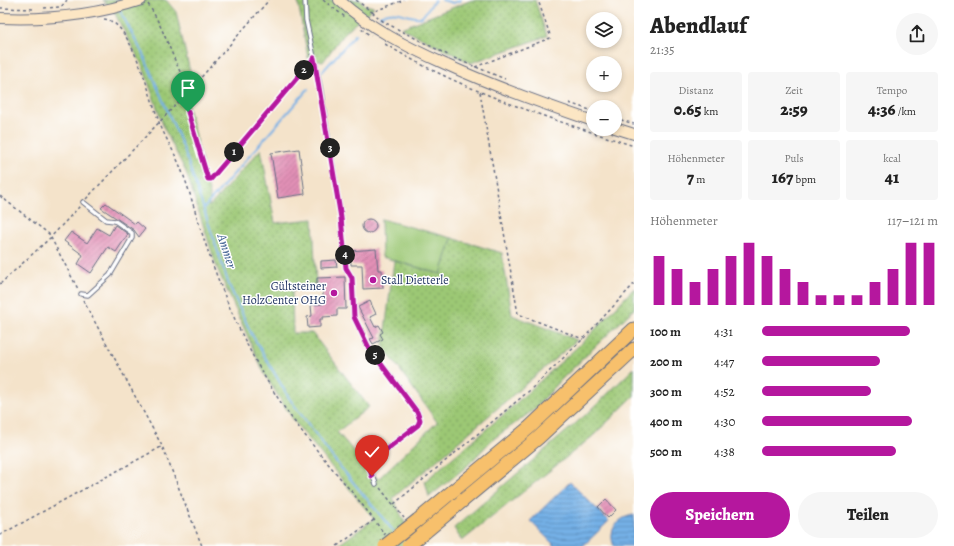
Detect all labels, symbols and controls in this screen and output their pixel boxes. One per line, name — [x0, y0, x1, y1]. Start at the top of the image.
text: Abendlauf — [650, 11, 747, 41]
map controls — [586, 12, 622, 136]
button: layers — [586, 12, 622, 48]
button: share — [896, 13, 938, 55]
text: 21:35 — [650, 41, 675, 58]
button: + — [586, 56, 622, 92]
pin: 2 — [294, 60, 314, 80]
text: 2 — [301, 62, 307, 77]
pin — [171, 71, 205, 112]
icon: arrive — [177, 77, 199, 99]
text: Distanz — [678, 83, 714, 98]
text: Zeit — [785, 83, 803, 98]
text: Tempo — [877, 83, 907, 98]
text: 0.65 — [674, 98, 702, 121]
text: 2:59 — [780, 98, 808, 121]
text: 4:36 — [868, 98, 896, 121]
button: − — [586, 100, 622, 136]
text: km — [702, 104, 718, 119]
text: /km — [896, 104, 916, 119]
pin: 3 — [320, 138, 340, 158]
text: 3 — [328, 140, 332, 155]
pin: 1 — [224, 142, 244, 162]
text: 1 — [232, 144, 236, 159]
text: Höhenmeter — [667, 151, 725, 166]
text: Puls — [784, 151, 804, 166]
text: kcal — [883, 151, 901, 166]
text: 7 — [687, 166, 694, 189]
text: 167 — [772, 166, 793, 189]
text: 41 — [885, 166, 899, 189]
text: m — [694, 172, 705, 187]
text: bpm — [793, 172, 816, 187]
text: Höhenmeter — [650, 212, 718, 229]
text: 117–121 m — [887, 212, 938, 229]
water label: Ammer — [213, 231, 241, 271]
pin: 4 — [335, 245, 355, 265]
text: 4 — [342, 247, 348, 262]
place label: Stall Dietterle — [381, 272, 449, 288]
marker: Stall Dietterle — [368, 275, 378, 285]
place label: Gültsteiner HolzCenter OHG — [242, 278, 326, 308]
marker: Gültsteiner HolzCenter OHG — [329, 288, 339, 298]
text: 100 m — [650, 323, 681, 340]
text: 4:31 — [714, 323, 733, 340]
pin: 5 — [365, 345, 385, 365]
text: 5 — [373, 347, 377, 362]
text: 200 m — [650, 353, 683, 370]
text: 4:47 — [714, 353, 734, 370]
text: 300 m — [650, 383, 682, 400]
text: 4:52 — [714, 383, 735, 400]
text: 400 m — [650, 413, 682, 430]
text: 4:30 — [714, 413, 735, 430]
pin — [355, 435, 389, 476]
icon: check — [361, 441, 383, 463]
text: 500 m — [650, 443, 682, 460]
text: 4:38 — [714, 443, 735, 460]
button: Speichern — [650, 492, 790, 538]
button: Teilen — [798, 492, 938, 538]

